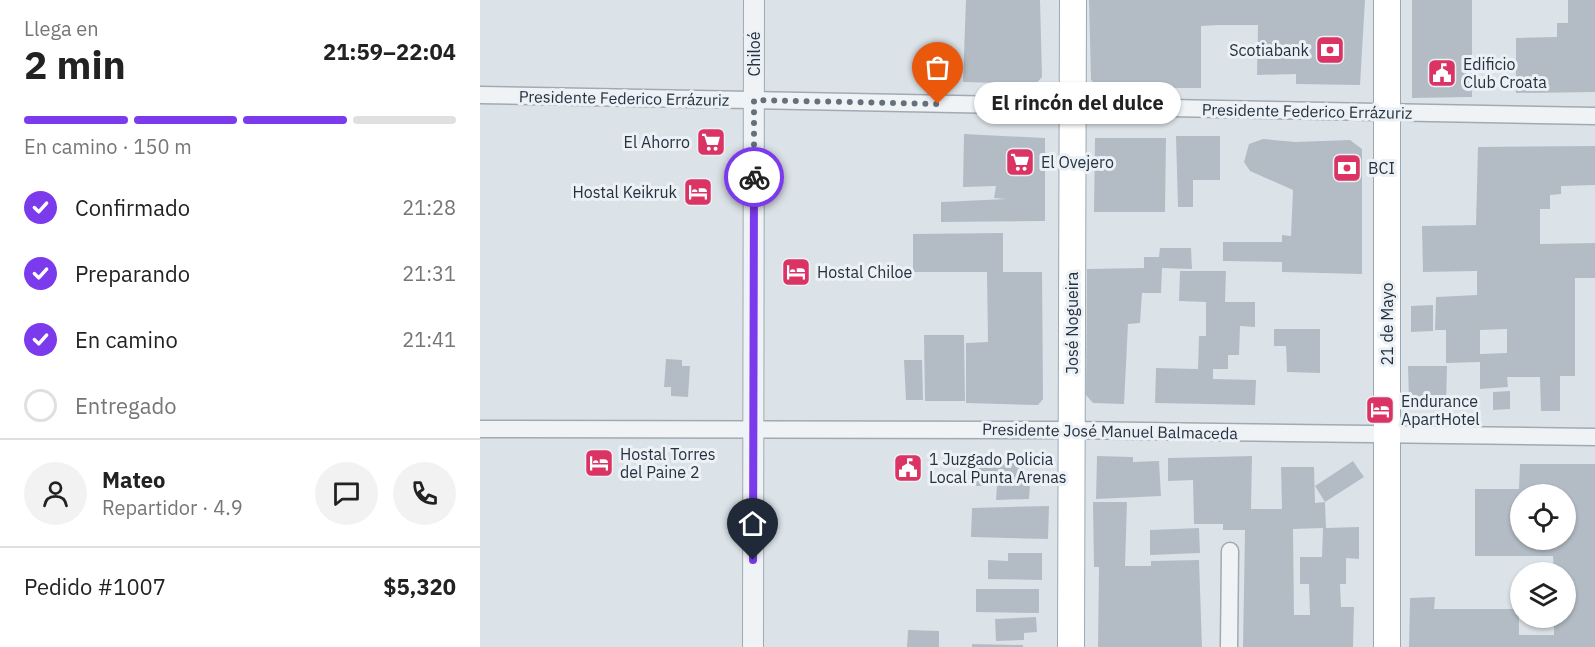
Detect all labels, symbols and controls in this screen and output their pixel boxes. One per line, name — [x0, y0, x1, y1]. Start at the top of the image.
text: Llega en — [24, 15, 99, 42]
street label: Chiloé — [744, 31, 764, 77]
bank icon: Scotiabank — [1314, 34, 1346, 66]
text: 21:59–22:04 — [323, 37, 456, 66]
text: 2 min — [24, 39, 126, 90]
place label: Scotiabank — [1229, 40, 1310, 60]
pin — [912, 42, 963, 104]
icon: bag — [921, 51, 954, 84]
place label: Edificio Club Croata — [1463, 54, 1547, 92]
public building icon: Edificio Club Croata — [1426, 57, 1458, 89]
callout: El rincón del dulce — [974, 83, 1181, 125]
street label: Presidente Federico Errázuriz — [519, 86, 729, 110]
text: El rincón del dulce — [991, 89, 1164, 116]
street label: Presidente Federico Errázuriz — [1202, 99, 1412, 123]
supermarket icon: El Ahorro — [695, 126, 727, 158]
place label: El Ahorro — [624, 132, 690, 152]
text: En camino · 150 m — [24, 133, 192, 160]
supermarket icon: El Ovejero — [1004, 146, 1036, 178]
courier — [724, 147, 784, 207]
place label: El Ovejero — [1041, 152, 1114, 172]
bank icon: BCI — [1331, 152, 1363, 184]
place label: BCI — [1368, 158, 1395, 178]
icon: bike — [738, 161, 771, 194]
hotel icon: Hostal Keikruk — [682, 176, 714, 208]
place label: Hostal Keikruk — [572, 182, 678, 202]
icon: check — [24, 191, 57, 224]
text: Confirmado — [75, 193, 190, 222]
text: 21:28 — [402, 194, 456, 221]
hotel icon: Hostal Chiloe — [780, 256, 812, 288]
icon: check — [24, 257, 57, 290]
text: Preparando — [75, 259, 190, 288]
text: 21:31 — [402, 260, 456, 287]
place label: Hostal Chiloe — [817, 262, 913, 282]
street label: José Nogueira — [1062, 271, 1082, 374]
street label: 21 de Mayo — [1377, 282, 1397, 366]
icon: check — [24, 323, 57, 356]
text: En camino — [75, 325, 178, 354]
text: 21:41 — [402, 326, 456, 353]
text: Entregado — [75, 391, 176, 420]
place label: Endurance ApartHotel — [1401, 391, 1480, 429]
hotel icon: Endurance ApartHotel — [1364, 394, 1396, 426]
street label: Presidente José Manuel Balmaceda — [982, 419, 1238, 443]
place label: Hostal Torres del Paine 2 — [620, 444, 716, 482]
hotel icon: Hostal Torres del Paine 2 — [583, 447, 615, 479]
place label: 1 Juzgado Policia Local Punta Arenas — [929, 449, 1067, 487]
public building icon: 1 Juzgado Policia Local Punta Arenas — [892, 452, 924, 484]
button: person — [24, 462, 87, 525]
button: chat — [315, 462, 378, 525]
button: phone — [393, 462, 456, 525]
text: Mateo — [102, 465, 166, 494]
map controls — [1510, 484, 1576, 628]
button: locate — [1510, 484, 1576, 550]
text: Repartidor · 4.9 — [102, 494, 243, 521]
pin — [727, 498, 778, 560]
icon: home — [736, 507, 769, 540]
button: layers — [1510, 562, 1576, 628]
text: Pedido #1007 — [24, 572, 166, 601]
text: $5,320 — [383, 572, 456, 601]

